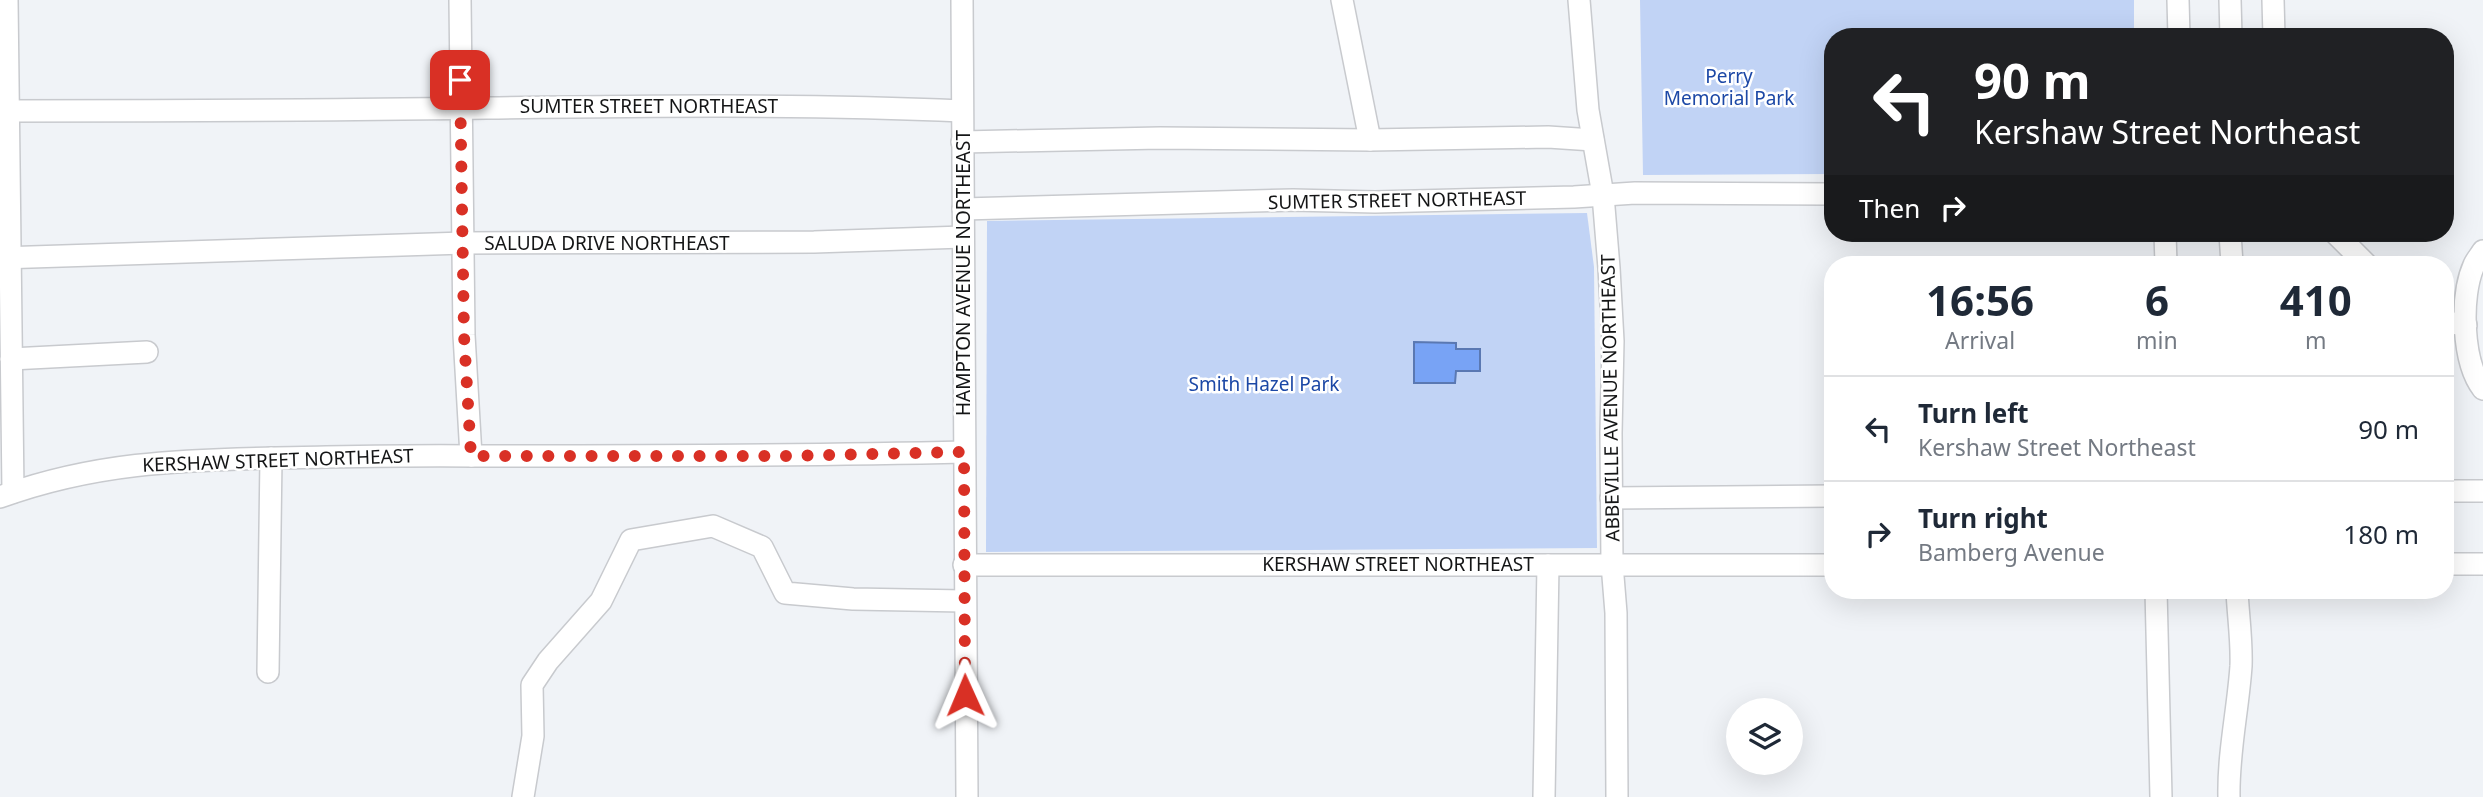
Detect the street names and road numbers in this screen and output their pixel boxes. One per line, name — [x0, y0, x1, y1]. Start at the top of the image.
street label: SUMTER STREET NORTHEAST — [520, 93, 779, 119]
street label: HAMPTON AVENUE NORTHEAST — [950, 130, 976, 416]
street label: SUMTER STREET NORTHEAST — [1268, 185, 1527, 215]
street label: SALUDA DRIVE NORTHEAST — [484, 230, 730, 256]
street label: ABBEVILLE AVENUE NORTHEAST — [1594, 254, 1626, 542]
street label: KERSHAW STREET NORTHEAST — [142, 442, 415, 478]
street label: KERSHAW STREET NORTHEAST — [1262, 551, 1534, 577]

